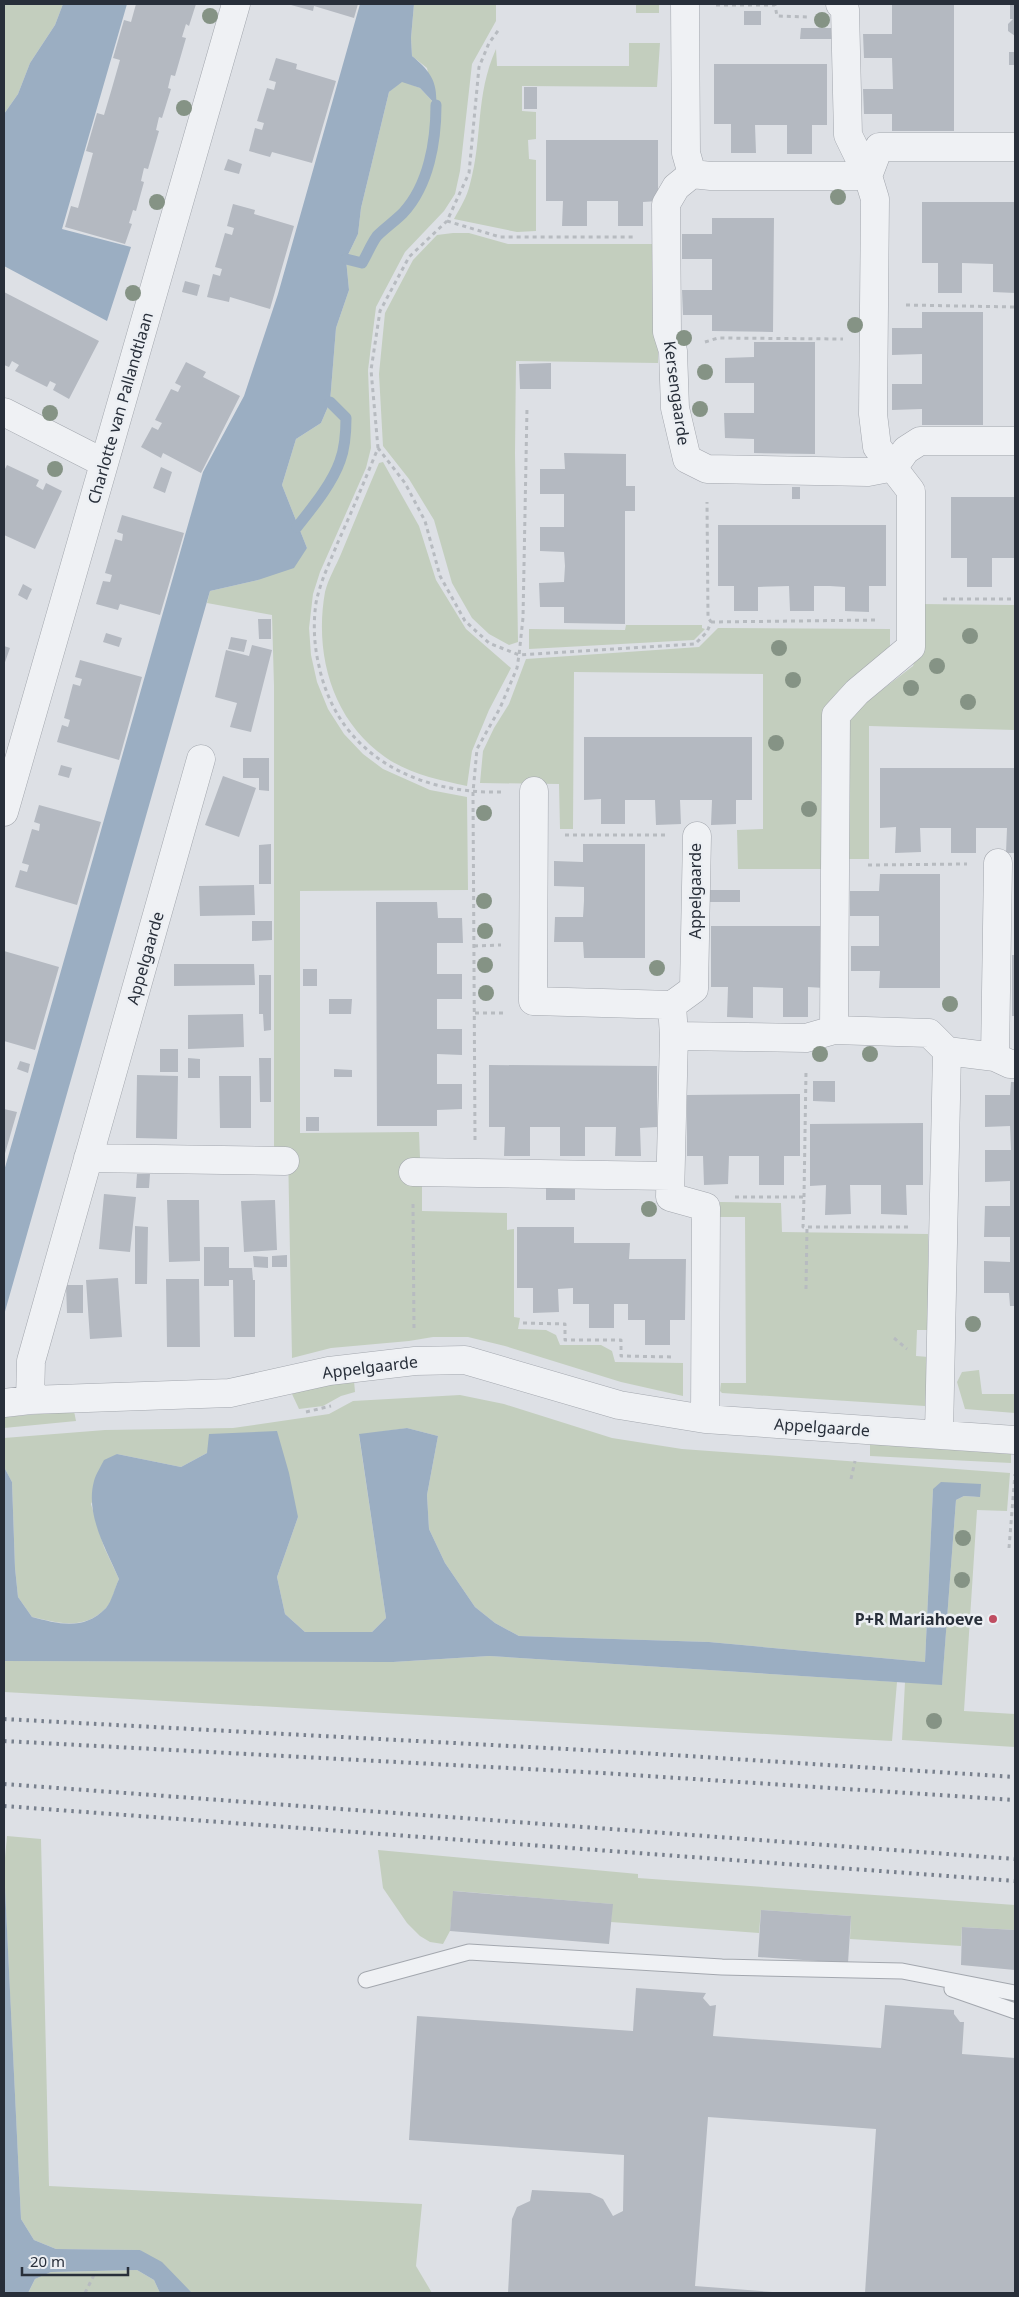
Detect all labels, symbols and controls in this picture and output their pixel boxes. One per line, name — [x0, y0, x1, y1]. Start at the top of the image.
street label: Charlotte van Pallandtlaan — [82, 309, 158, 507]
street label: Kersengaarde — [659, 339, 695, 447]
street label: Appelgaarde — [684, 843, 706, 939]
street label: Appelgaarde — [121, 909, 169, 1007]
street label: Appelgaarde — [321, 1350, 419, 1384]
street label: Appelgaarde — [773, 1413, 871, 1441]
place label: P+R Mariahoeve — [855, 1608, 983, 1630]
marker: P+R Mariahoeve — [987, 1613, 999, 1625]
scale bar — [22, 2244, 129, 2276]
text: 20 m — [30, 2251, 65, 2271]

